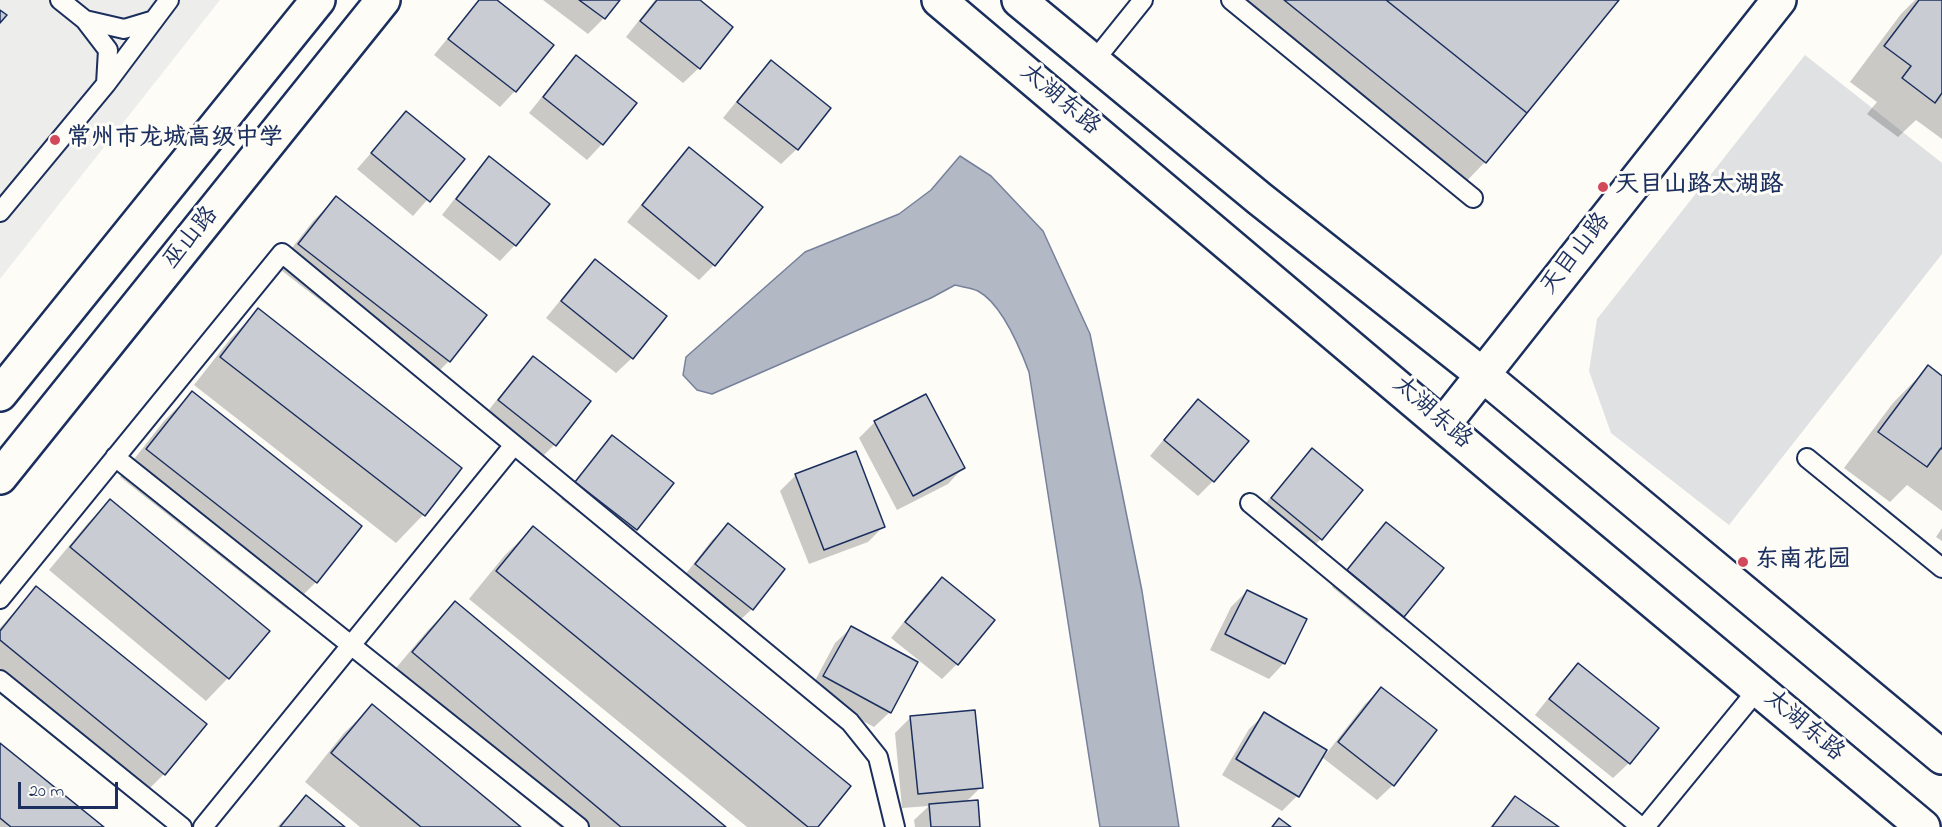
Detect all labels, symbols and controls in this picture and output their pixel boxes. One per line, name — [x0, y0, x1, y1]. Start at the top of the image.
street label: 太湖东路 — [1013, 59, 1105, 143]
place label: 常州市龙城高级中学 — [67, 126, 283, 154]
marker: 常州市龙城高级中学 — [48, 133, 62, 147]
place label: 天目山路太湖路 — [1615, 173, 1783, 201]
marker: 天目山路太湖路 — [1596, 180, 1610, 194]
street label: 巫山路 — [158, 202, 226, 276]
street label: 天目山路 — [1536, 208, 1618, 302]
street label: 太湖东路 — [1385, 372, 1477, 456]
place label: 东南花园 — [1755, 548, 1851, 576]
marker: 东南花园 — [1736, 555, 1750, 569]
street label: 太湖东路 — [1757, 685, 1849, 769]
scale bar — [21, 770, 122, 808]
text: 20 m — [29, 779, 64, 805]

